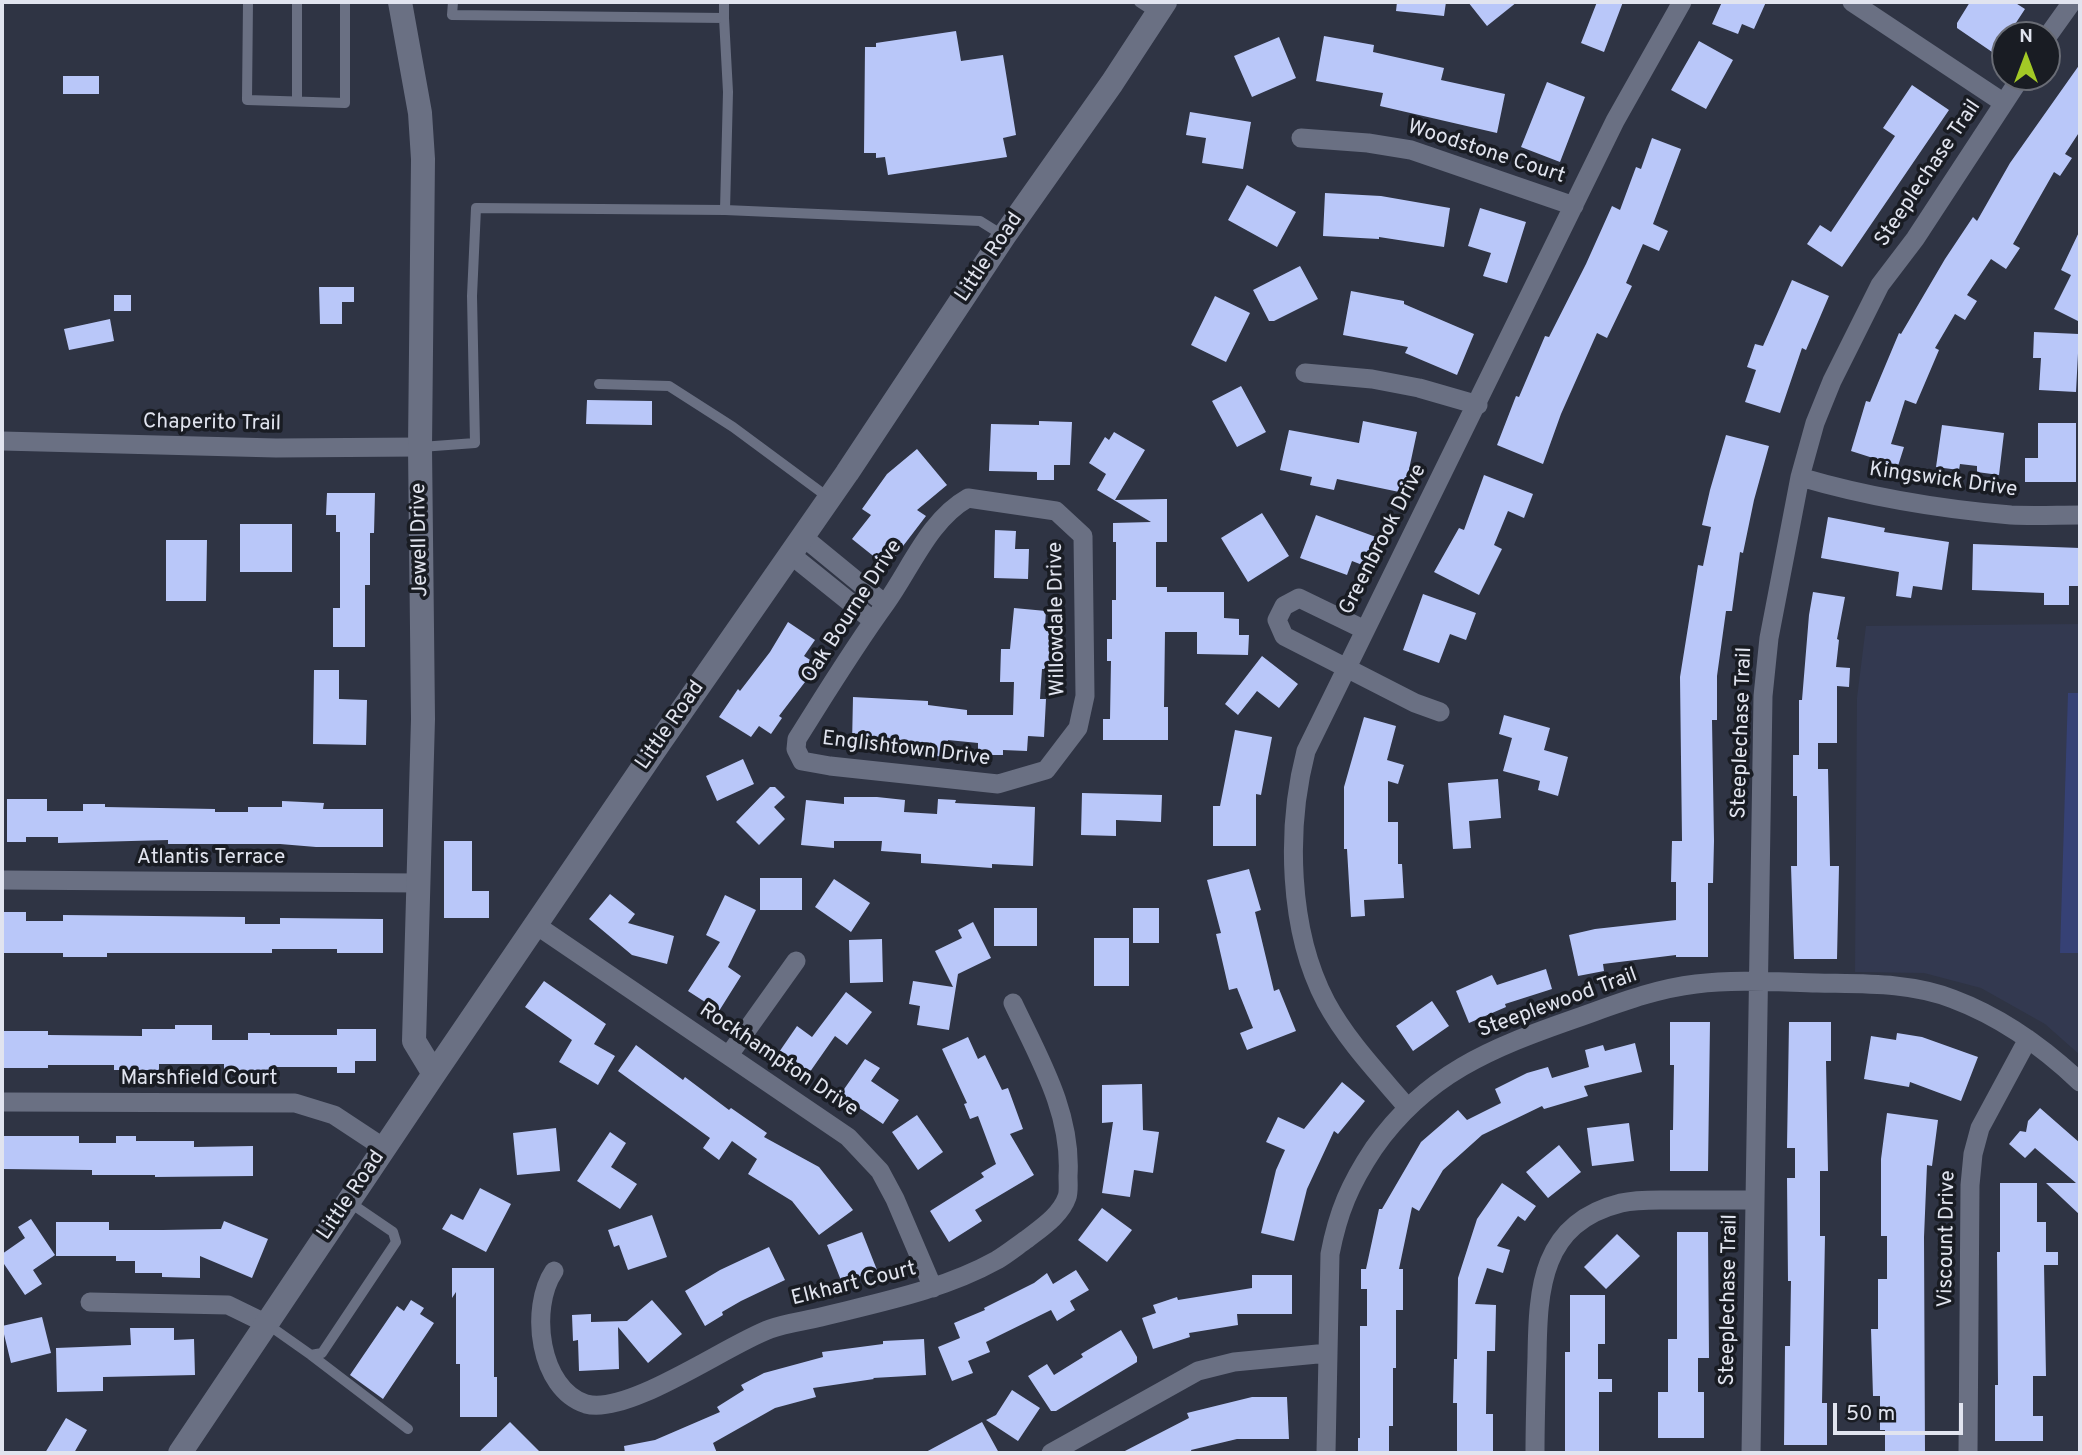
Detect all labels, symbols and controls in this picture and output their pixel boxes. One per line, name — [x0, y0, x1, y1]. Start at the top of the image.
north arrow — [1991, 21, 2061, 91]
text: N — [2019, 25, 2033, 49]
street label: Steeplechase Trail — [1871, 96, 1987, 252]
street label: Woodstone Court — [1404, 116, 1568, 190]
street label: Little Road — [951, 208, 1029, 308]
street label: Chaperito Trail — [143, 410, 281, 438]
street label: Kingswick Drive — [1867, 458, 2019, 504]
street label: Greenbrook Drive — [1335, 460, 1433, 620]
street label: Jewell Drive — [407, 483, 435, 597]
street label: Oak Bourne Drive — [797, 536, 909, 688]
street label: Willowdale Drive — [1044, 541, 1072, 697]
street label: Steeplechase Trail — [1727, 647, 1759, 819]
street label: Little Road — [631, 677, 711, 775]
street label: Englishtown Drive — [820, 727, 992, 773]
street label: Atlantis Terrace — [137, 846, 285, 872]
street label: Steeplewood Trail — [1475, 964, 1641, 1044]
street label: Rockhampton Drive — [694, 999, 862, 1123]
street label: Marshfield Court — [121, 1067, 277, 1093]
street label: Little Road — [313, 1146, 391, 1246]
street label: Viscount Drive — [1934, 1170, 1962, 1308]
street label: Steeplechase Trail — [1716, 1214, 1744, 1386]
street label: Elkhart Court — [789, 1257, 919, 1313]
scale bar — [1837, 1388, 1966, 1432]
text: 50 m — [1846, 1401, 1895, 1428]

